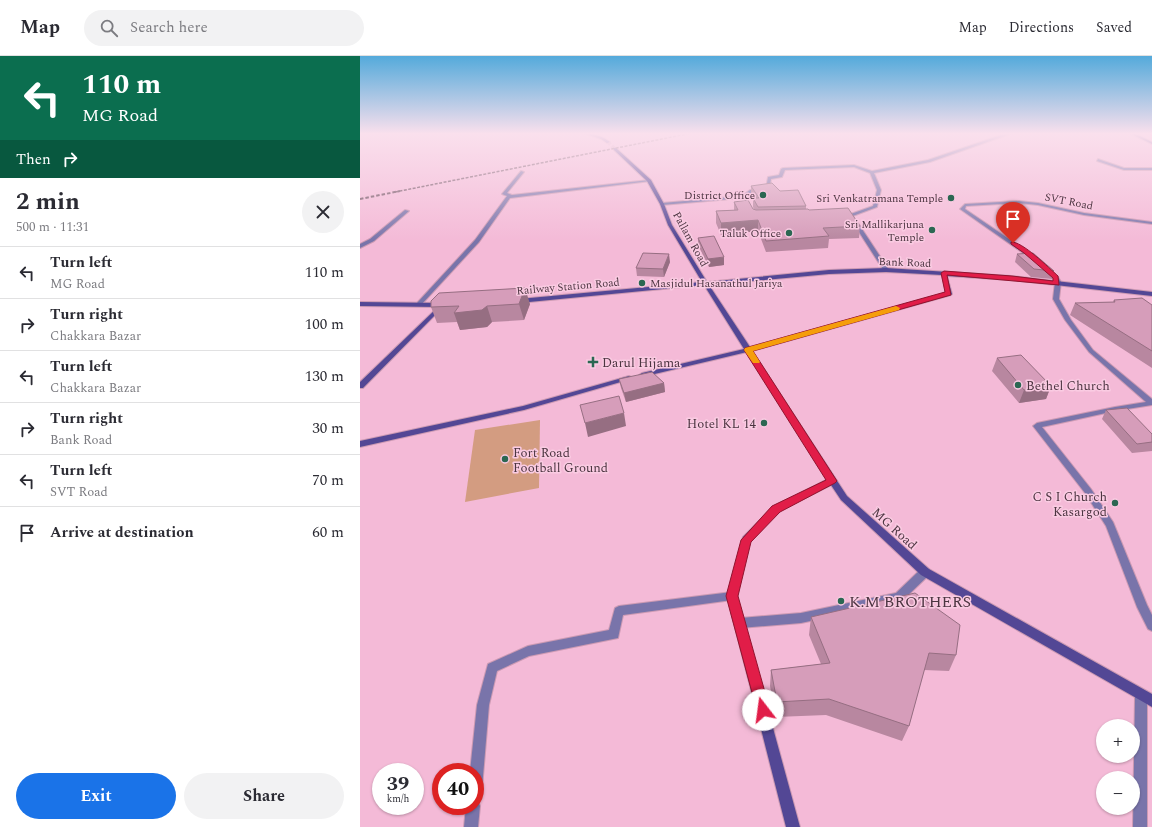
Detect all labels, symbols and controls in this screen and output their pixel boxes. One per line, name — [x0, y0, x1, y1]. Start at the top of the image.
search box — [84, 10, 364, 46]
text: Map — [20, 13, 60, 42]
text: Search here — [130, 16, 208, 39]
icon: search — [98, 17, 120, 39]
text: Map — [959, 17, 987, 38]
text: Directions — [1009, 17, 1074, 38]
text: Saved — [1096, 17, 1132, 38]
text: 110 m — [82, 63, 161, 106]
icon: left — [16, 72, 68, 124]
text: MG Road — [82, 102, 158, 129]
text: Then — [16, 148, 51, 171]
icon: right — [59, 148, 81, 170]
text: 2 min — [16, 184, 80, 220]
place label: District Office — [684, 187, 755, 204]
street label: SVT Road — [1043, 188, 1095, 215]
marker: District Office — [758, 190, 768, 200]
place label: Sri Venkatramana Temple — [816, 190, 943, 207]
button: close — [302, 191, 344, 233]
marker: Sri Venkatramana Temple — [946, 193, 956, 203]
pin — [996, 202, 1030, 243]
street label: Pallam Road — [668, 208, 713, 270]
icon: arrive — [1002, 208, 1024, 230]
place label: Sri Mallikarjuna Temple — [845, 216, 925, 246]
text: 500 m · 11:31 — [16, 217, 89, 237]
place label: Taluk Office — [720, 225, 781, 242]
marker: Sri Mallikarjuna Temple — [927, 225, 937, 235]
marker: Taluk Office — [784, 228, 794, 238]
text: Turn left — [50, 251, 112, 274]
street label: Bank Road — [878, 253, 932, 272]
text: 110 m — [305, 261, 344, 284]
icon: left — [16, 262, 38, 284]
text: MG Road — [50, 274, 105, 294]
street label: Railway Station Road — [516, 274, 620, 299]
place label: Masjidul Hasanathul Jariya — [650, 275, 783, 292]
marker: Masjidul Hasanathul Jariya — [637, 278, 647, 288]
text: Turn right — [50, 303, 123, 326]
text: 100 m — [305, 313, 344, 336]
icon: right — [16, 314, 38, 336]
text: Chakkara Bazar — [50, 326, 141, 346]
place label: Darul Hijama — [602, 353, 681, 373]
text: Turn left — [50, 355, 112, 378]
marker: Darul Hijama — [587, 356, 599, 368]
text: 130 m — [305, 365, 344, 388]
icon: left — [16, 366, 38, 388]
place label: Bethel Church — [1026, 376, 1110, 396]
text: Chakkara Bazar — [50, 378, 141, 398]
marker: Bethel Church — [1013, 380, 1023, 390]
text: Turn right — [50, 407, 123, 430]
place label: Hotel KL 14 — [687, 414, 756, 434]
text: 30 m — [312, 417, 344, 440]
icon: right — [16, 418, 38, 440]
marker: Hotel KL 14 — [759, 418, 769, 428]
text: Bank Road — [50, 430, 112, 450]
place label: Fort Road Football Ground — [513, 443, 608, 478]
marker: Fort Road Football Ground — [500, 454, 510, 464]
text: Turn left — [50, 459, 112, 482]
text: 70 m — [312, 469, 344, 492]
icon: left — [16, 470, 38, 492]
text: SVT Road — [50, 482, 108, 502]
place label: C S I Church Kasargod — [1033, 487, 1107, 522]
marker: C S I Church Kasargod — [1110, 498, 1120, 508]
street label: MG Road — [867, 503, 921, 555]
text: Arrive at destination — [50, 521, 194, 544]
text: 60 m — [312, 521, 344, 544]
icon: arrive — [16, 522, 38, 544]
place label: K.M BROTHERS — [849, 590, 971, 614]
marker: K.M BROTHERS — [836, 596, 846, 606]
position arrow — [742, 689, 784, 731]
map controls — [1096, 719, 1140, 815]
button: + — [1096, 719, 1140, 763]
speed limit sign: 40 — [432, 763, 484, 815]
text: 39 — [387, 769, 409, 799]
button: − — [1096, 771, 1140, 815]
button: Exit — [16, 773, 176, 819]
button: Share — [184, 773, 344, 819]
text: km/h — [387, 791, 409, 807]

